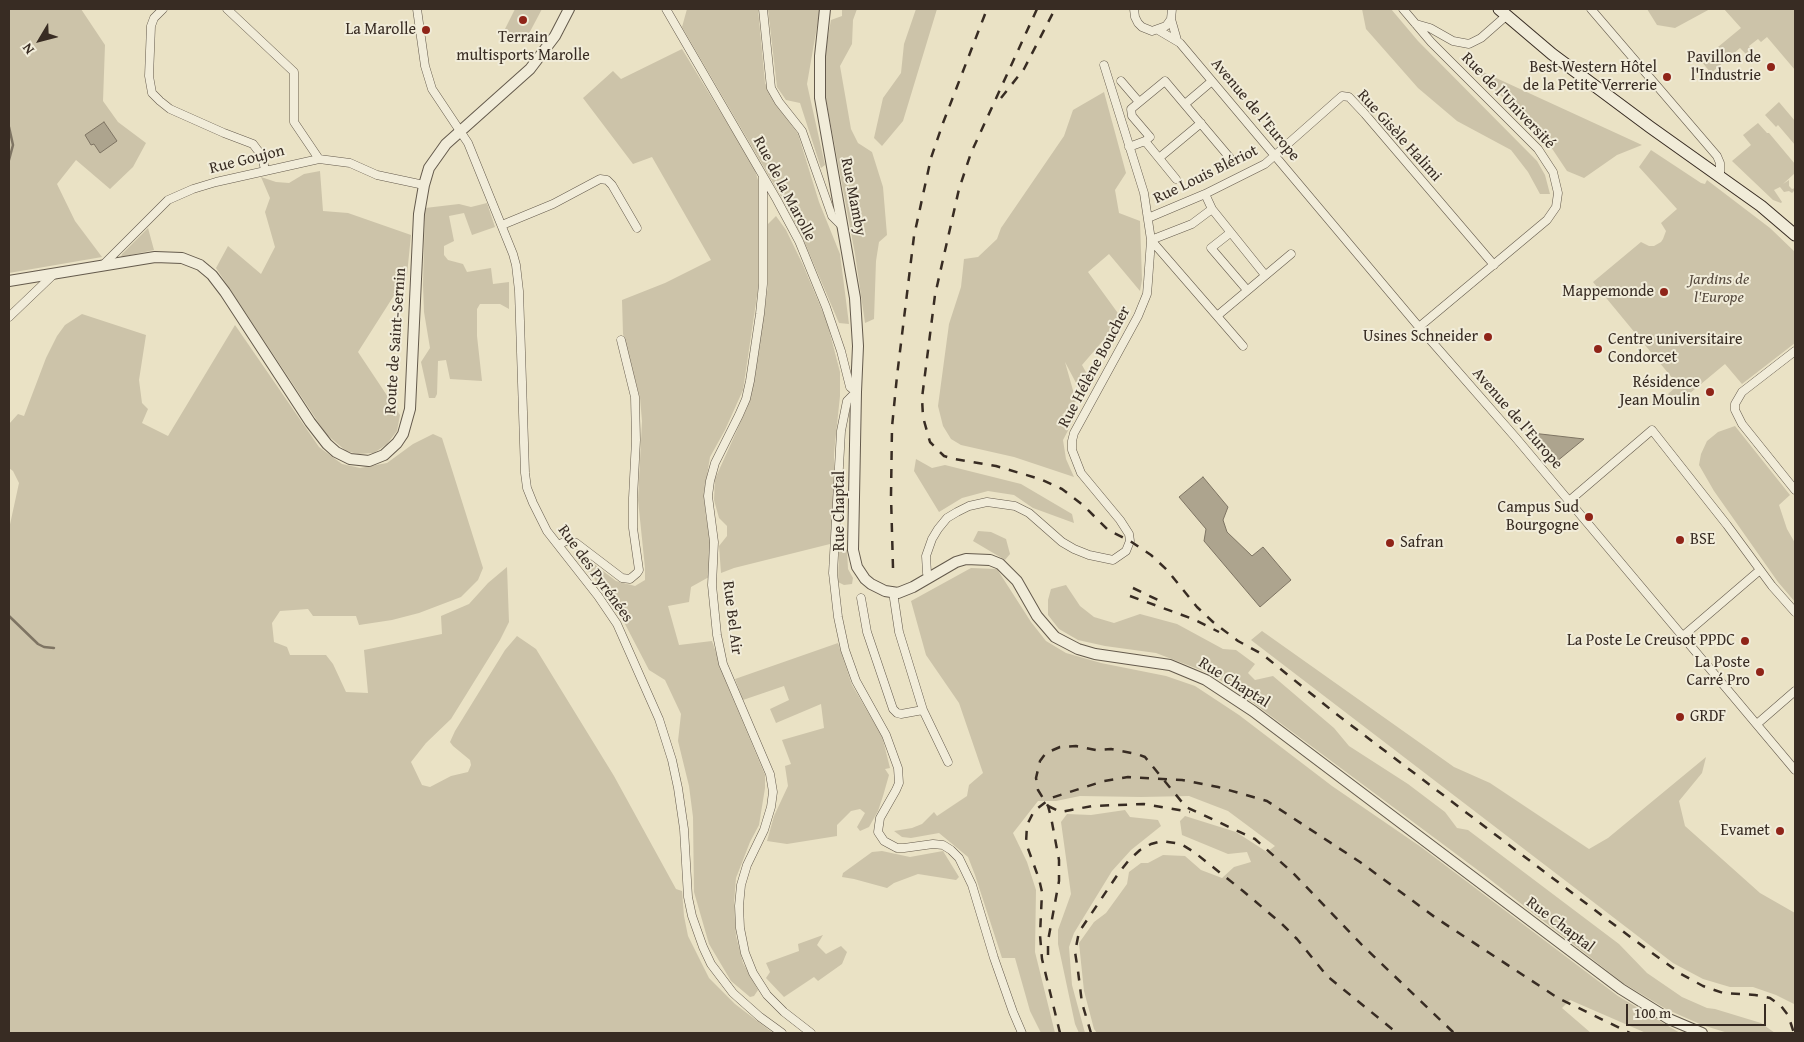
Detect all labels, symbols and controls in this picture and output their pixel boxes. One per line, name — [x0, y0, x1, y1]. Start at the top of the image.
marker: Terrain multisports Marolle — [517, 14, 529, 26]
north arrow — [15, 15, 65, 65]
place label: La Marolle — [345, 20, 416, 40]
marker: La Marolle — [420, 24, 432, 36]
place label: Terrain multisports Marolle — [456, 28, 590, 66]
text: N — [17, 39, 39, 59]
place label: Pavillon de l'Industrie — [1687, 48, 1761, 86]
street label: Rue de l'Université — [1457, 49, 1559, 153]
street label: Avenue de l'Europe — [1206, 55, 1304, 165]
place label: Best Western Hôtel de la Petite Verrerie — [1523, 58, 1657, 96]
marker: Pavillon de l'Industrie — [1765, 61, 1777, 73]
marker: Best Western Hôtel de la Petite Verrerie — [1661, 71, 1673, 83]
street label: Rue Gisèle Halimi — [1353, 86, 1445, 186]
street label: Rue de la Marolle — [748, 133, 820, 245]
street label: Rue Goujon — [208, 141, 286, 179]
street label: Rue Louis Blériot — [1151, 141, 1261, 209]
street label: Rue Mamby — [836, 156, 870, 238]
street label: Route de Saint-Sernin — [381, 267, 411, 415]
park label: Jardins de l'Europe — [1689, 270, 1749, 308]
place label: Mappemonde — [1562, 282, 1654, 302]
marker: Mappemonde — [1658, 286, 1670, 298]
street label: Rue Hélène Boucher — [1055, 303, 1135, 431]
place label: Usines Schneider — [1363, 327, 1478, 347]
place label: Centre universitaire Condorcet — [1608, 330, 1742, 368]
marker: Usines Schneider — [1482, 331, 1494, 343]
marker: Centre universitaire Condorcet — [1592, 343, 1604, 355]
street label: Avenue de l'Europe — [1468, 364, 1566, 474]
place label: Résidence Jean Moulin — [1619, 373, 1700, 411]
marker: Résidence Jean Moulin — [1704, 386, 1716, 398]
street label: Rue Chaptal — [830, 471, 850, 551]
place label: Campus Sud Bourgogne — [1498, 498, 1579, 536]
marker: Campus Sud Bourgogne — [1583, 511, 1595, 523]
street label: Rue des Pyrénées — [553, 521, 637, 627]
place label: BSE — [1690, 530, 1715, 550]
place label: Safran — [1400, 533, 1443, 553]
marker: BSE — [1674, 534, 1686, 546]
marker: Safran — [1384, 537, 1396, 549]
street label: Rue Bel Air — [718, 580, 746, 656]
place label: La Poste Le Creusot PPDC — [1567, 631, 1735, 651]
marker: La Poste Le Creusot PPDC — [1739, 635, 1751, 647]
place label: La Poste Carré Pro — [1686, 653, 1750, 691]
street label: Rue Chaptal — [1195, 654, 1273, 712]
marker: La Poste Carré Pro — [1754, 666, 1766, 678]
place label: GRDF — [1690, 707, 1726, 727]
marker: GRDF — [1674, 711, 1686, 723]
place label: Evamet — [1720, 821, 1770, 841]
marker: Evamet — [1774, 825, 1786, 837]
street label: Rue Chaptal — [1522, 893, 1598, 957]
scale bar — [1629, 994, 1769, 1026]
text: 100 m — [1634, 1002, 1671, 1023]

